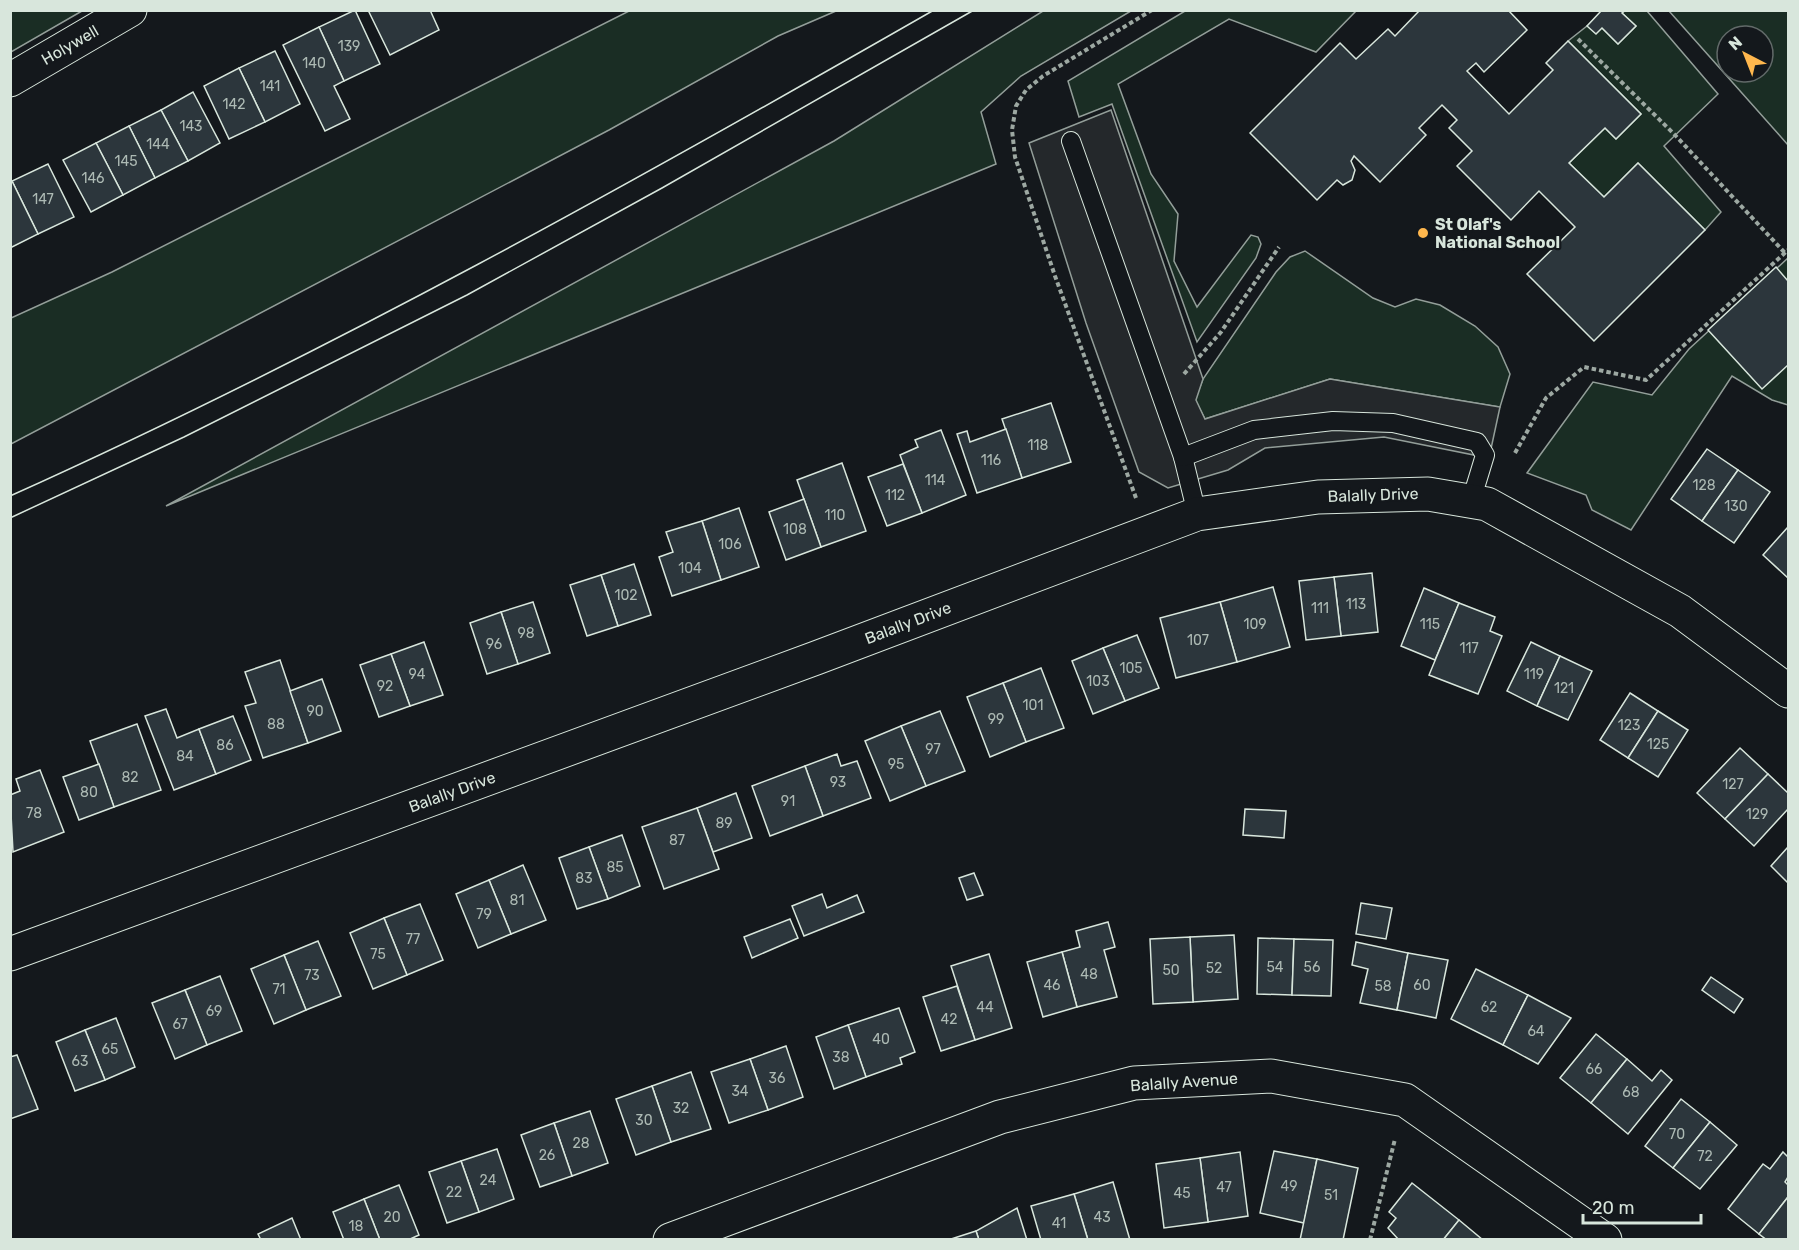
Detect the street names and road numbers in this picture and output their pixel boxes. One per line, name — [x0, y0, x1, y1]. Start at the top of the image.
street label: Holywell — [38, 21, 102, 69]
street label: Balally Drive — [1327, 484, 1419, 506]
street label: Balally Drive — [862, 598, 954, 648]
street label: Balally Drive — [406, 768, 498, 816]
street label: Balally Avenue — [1129, 1069, 1239, 1095]

